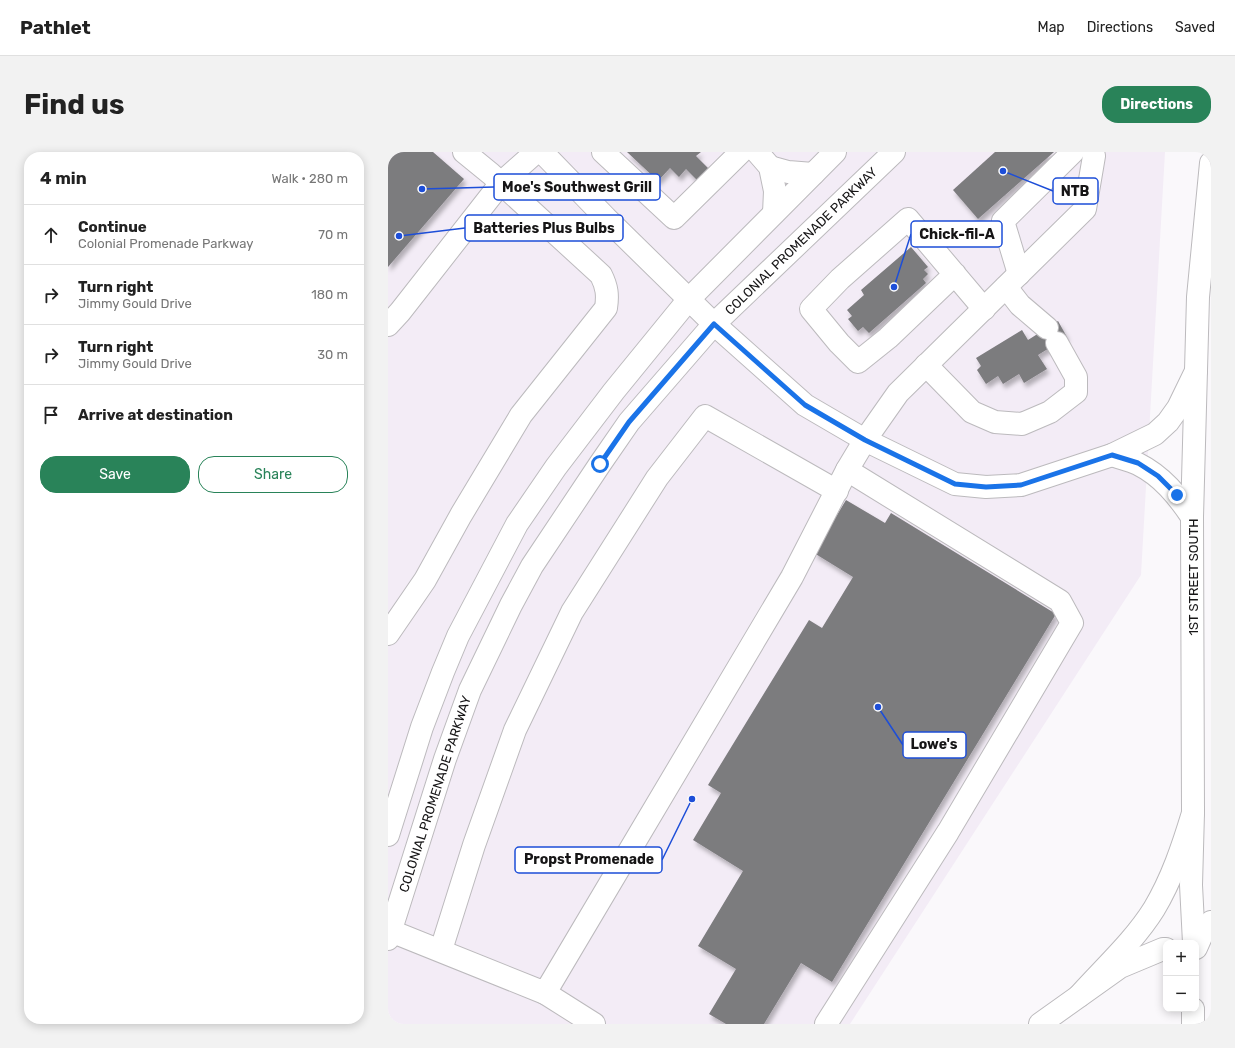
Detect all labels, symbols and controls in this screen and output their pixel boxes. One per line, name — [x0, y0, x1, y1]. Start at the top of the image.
text: Pathlet — [20, 16, 91, 39]
text: Map — [1038, 19, 1065, 36]
text: Directions — [1087, 19, 1153, 36]
text: Saved — [1175, 19, 1215, 36]
button: Directions — [1102, 86, 1211, 123]
text: Find us — [24, 88, 124, 121]
street label: COLONIAL PROMENADE PARKWAY — [722, 164, 881, 318]
text: 4 min — [40, 168, 87, 188]
text: Walk · 280 m — [271, 171, 348, 186]
callout: Moe's Southwest Grill — [494, 174, 660, 200]
callout: NTB — [1053, 178, 1098, 204]
text: Moe's Southwest Grill — [502, 179, 652, 196]
text: NTB — [1061, 183, 1090, 200]
callout: Batteries Plus Bulbs — [465, 215, 623, 241]
text: Continue — [78, 218, 147, 236]
text: Batteries Plus Bulbs — [473, 220, 615, 237]
callout: Chick-fil-A — [911, 221, 1002, 247]
icon: ahead — [40, 224, 62, 246]
text: Chick-fil-A — [919, 226, 995, 243]
text: 70 m — [318, 227, 348, 242]
text: Colonial Promenade Parkway — [78, 236, 253, 251]
text: Turn right — [78, 278, 153, 296]
icon: right — [40, 284, 62, 306]
text: 180 m — [311, 287, 348, 302]
text: Jimmy Gould Drive — [78, 296, 192, 311]
text: Turn right — [78, 338, 153, 356]
icon: right — [40, 344, 62, 366]
text: 30 m — [317, 347, 348, 362]
text: Jimmy Gould Drive — [78, 356, 192, 371]
icon: arrive — [40, 404, 62, 426]
text: Arrive at destination — [78, 406, 233, 424]
route start — [591, 455, 609, 473]
button: Save — [40, 456, 190, 493]
button: Share — [198, 456, 348, 493]
route end — [1168, 486, 1186, 504]
street label: 1ST STREET SOUTH — [1186, 519, 1201, 635]
street label: COLONIAL PROMENADE PARKWAY — [396, 693, 474, 894]
callout: Lowe's — [903, 732, 966, 758]
text: Lowe's — [910, 736, 958, 753]
callout: Propst Promenade — [515, 847, 662, 873]
text: Propst Promenade — [524, 851, 654, 868]
map controls — [1163, 940, 1199, 1012]
button: + — [1163, 940, 1199, 976]
button: − — [1163, 976, 1199, 1012]

